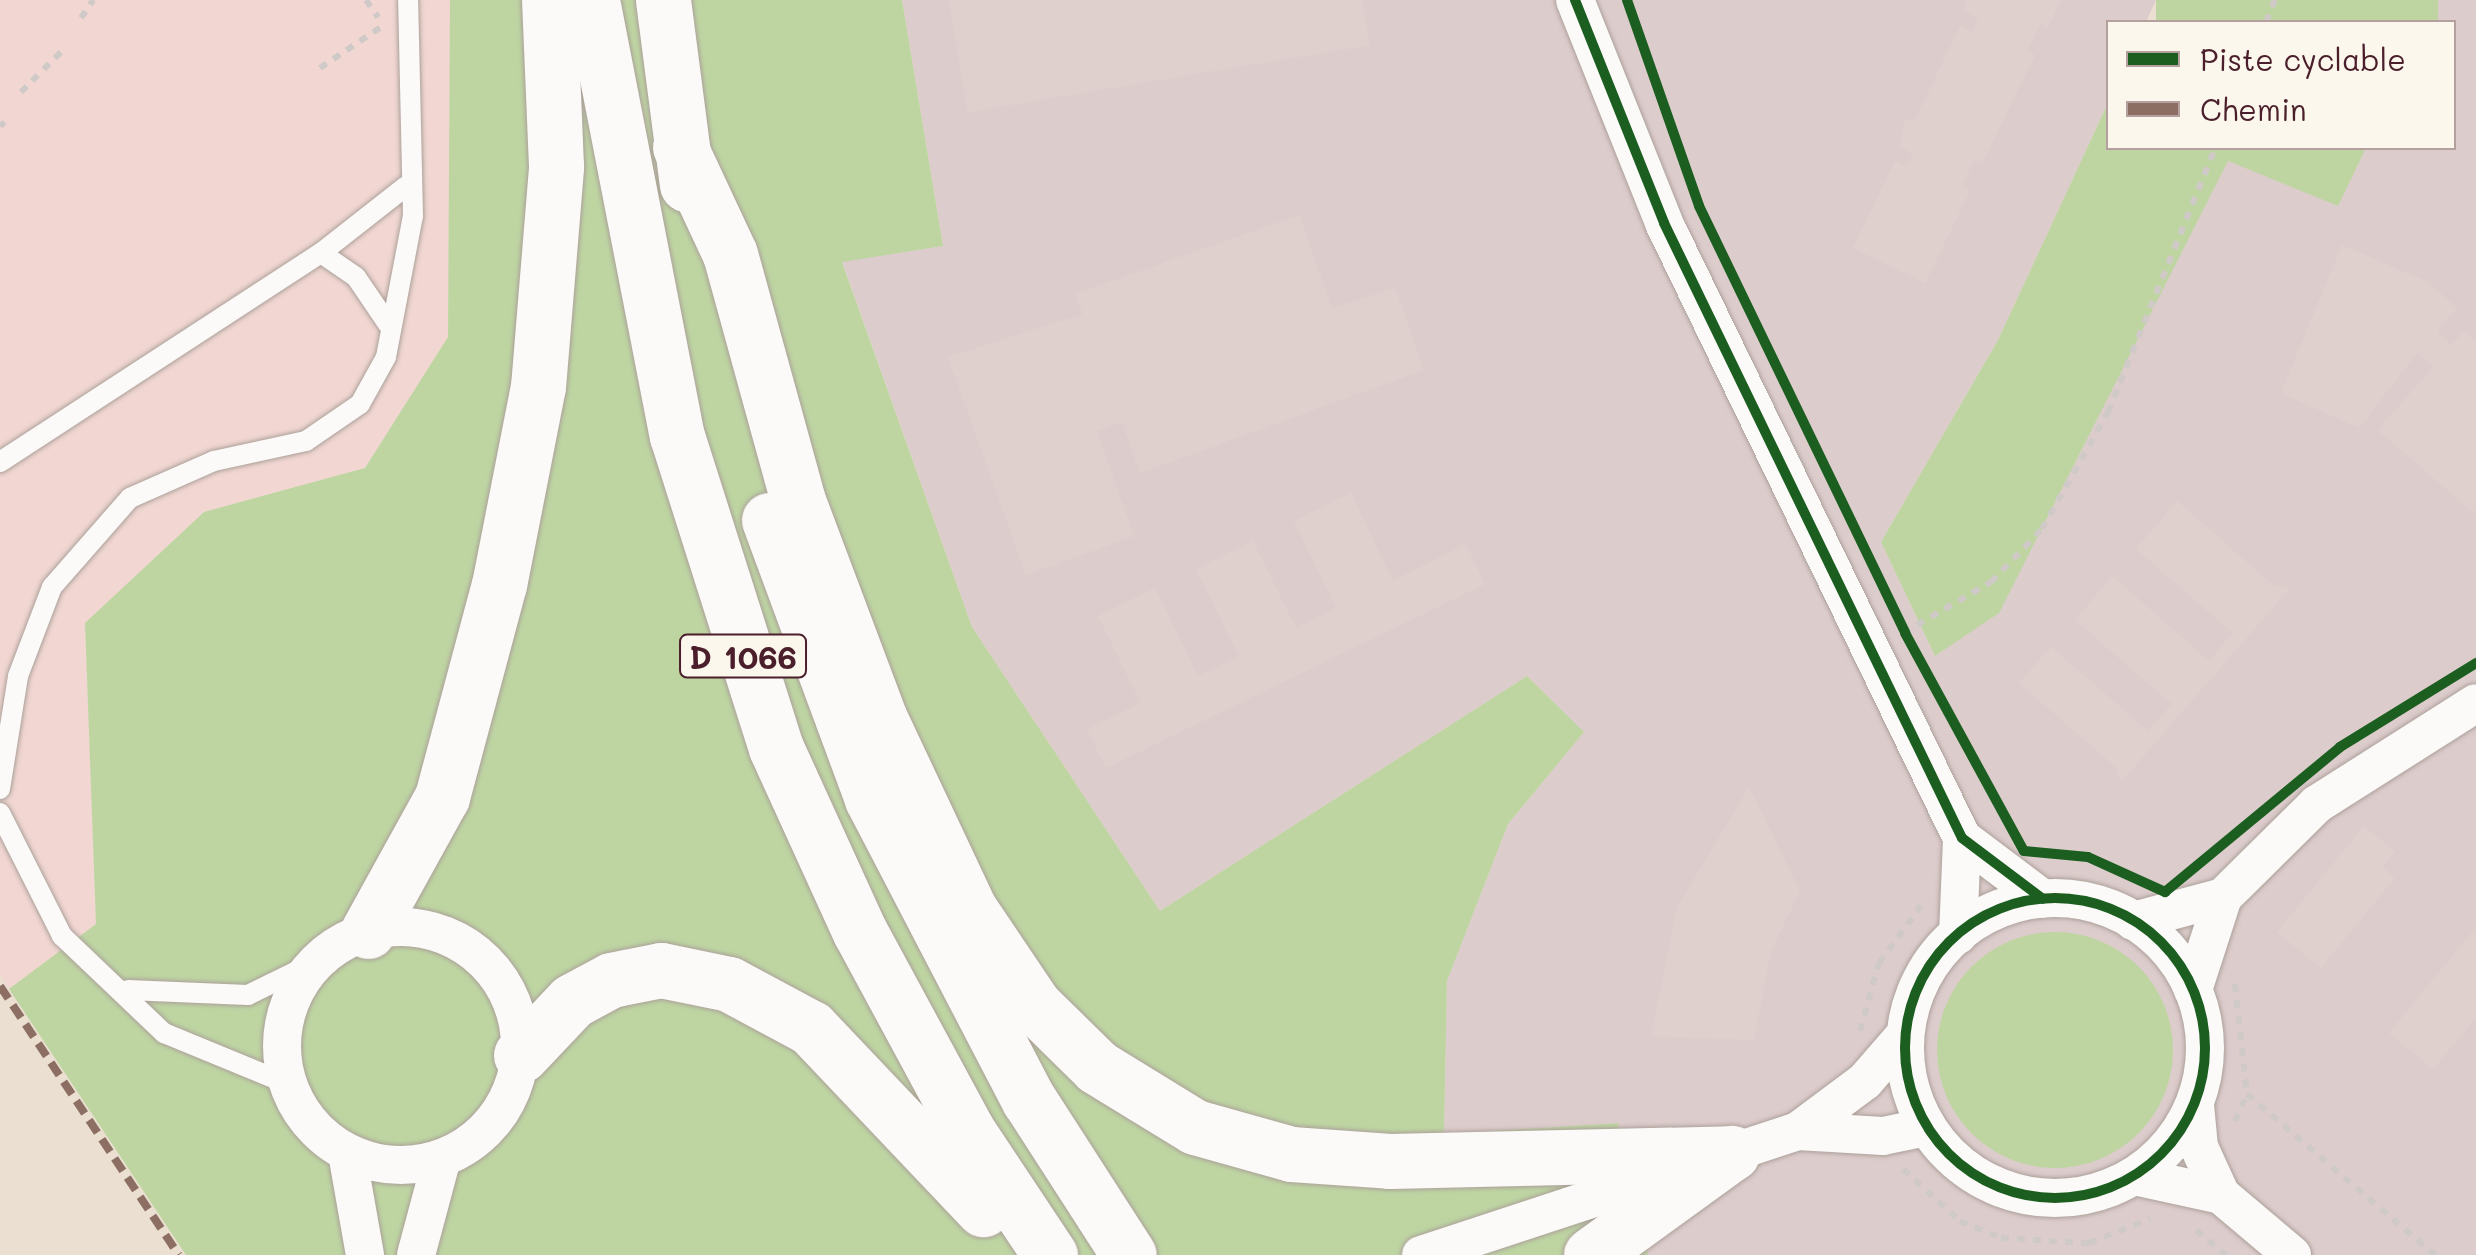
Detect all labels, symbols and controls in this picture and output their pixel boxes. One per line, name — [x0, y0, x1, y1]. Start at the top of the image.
legend — [2106, 20, 2456, 150]
text: Piste cyclable — [2200, 39, 2406, 79]
text: Chemin — [2200, 89, 2307, 129]
road number: D 1066 — [678, 629, 808, 683]

